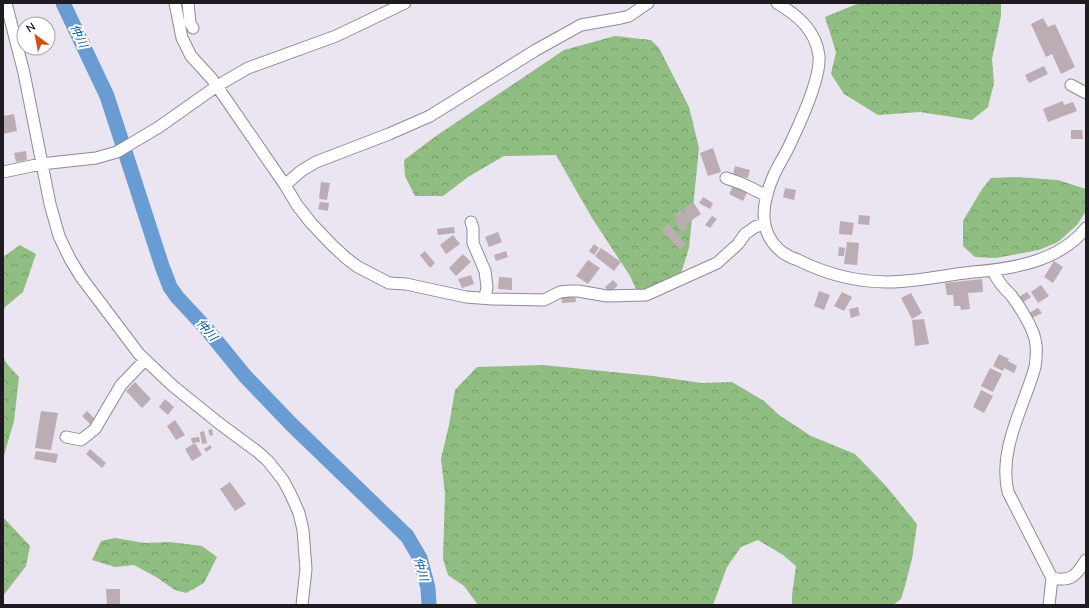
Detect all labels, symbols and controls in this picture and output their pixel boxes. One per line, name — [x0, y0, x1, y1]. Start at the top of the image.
north arrow — [16, 16, 56, 56]
text: N — [23, 19, 38, 36]
water label: 仲川 — [68, 22, 92, 52]
water label: 仲川 — [194, 316, 222, 345]
water label: 仲川 — [411, 555, 432, 584]

